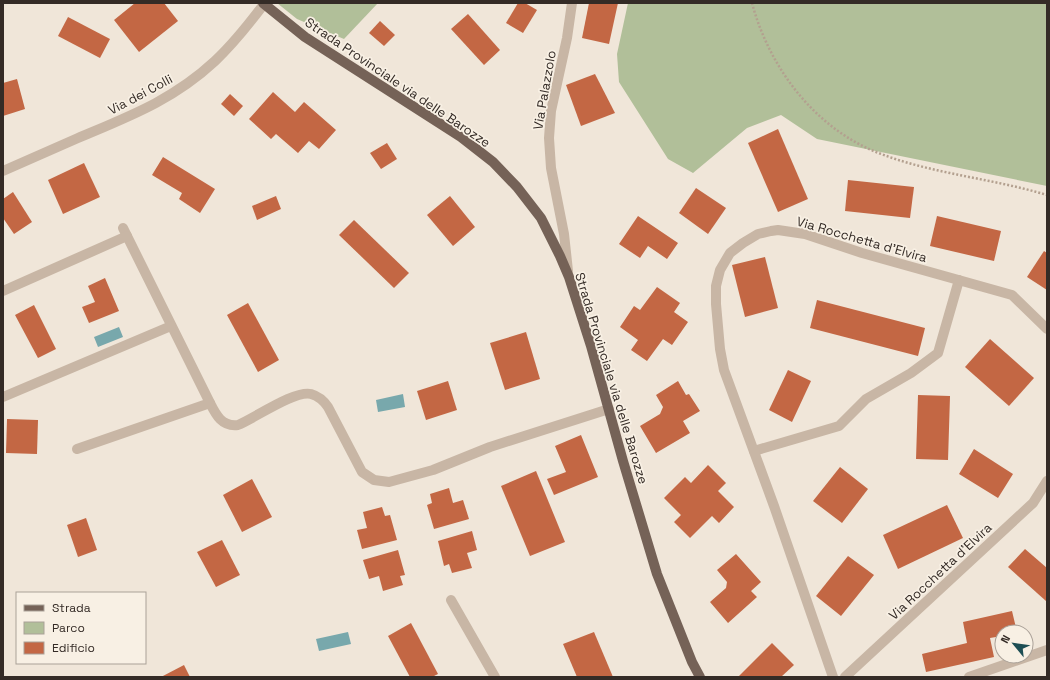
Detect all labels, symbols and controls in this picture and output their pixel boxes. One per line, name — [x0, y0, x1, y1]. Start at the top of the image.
street label: Strada Provinciale via delle Barozze — [302, 14, 494, 151]
street label: Via Palazzolo — [529, 49, 560, 131]
street label: Via dei Colli — [105, 70, 175, 119]
street label: Via Rocchetta d'Elvira — [795, 213, 930, 266]
street label: Strada Provinciale via delle Barozze — [571, 270, 652, 486]
street label: Via Rocchetta d'Elvira — [885, 519, 996, 624]
legend — [16, 592, 146, 664]
text: Strada — [52, 600, 91, 616]
text: Parco — [52, 620, 85, 636]
north arrow — [994, 624, 1034, 664]
text: N — [997, 633, 1013, 646]
text: Edificio — [52, 640, 95, 656]

